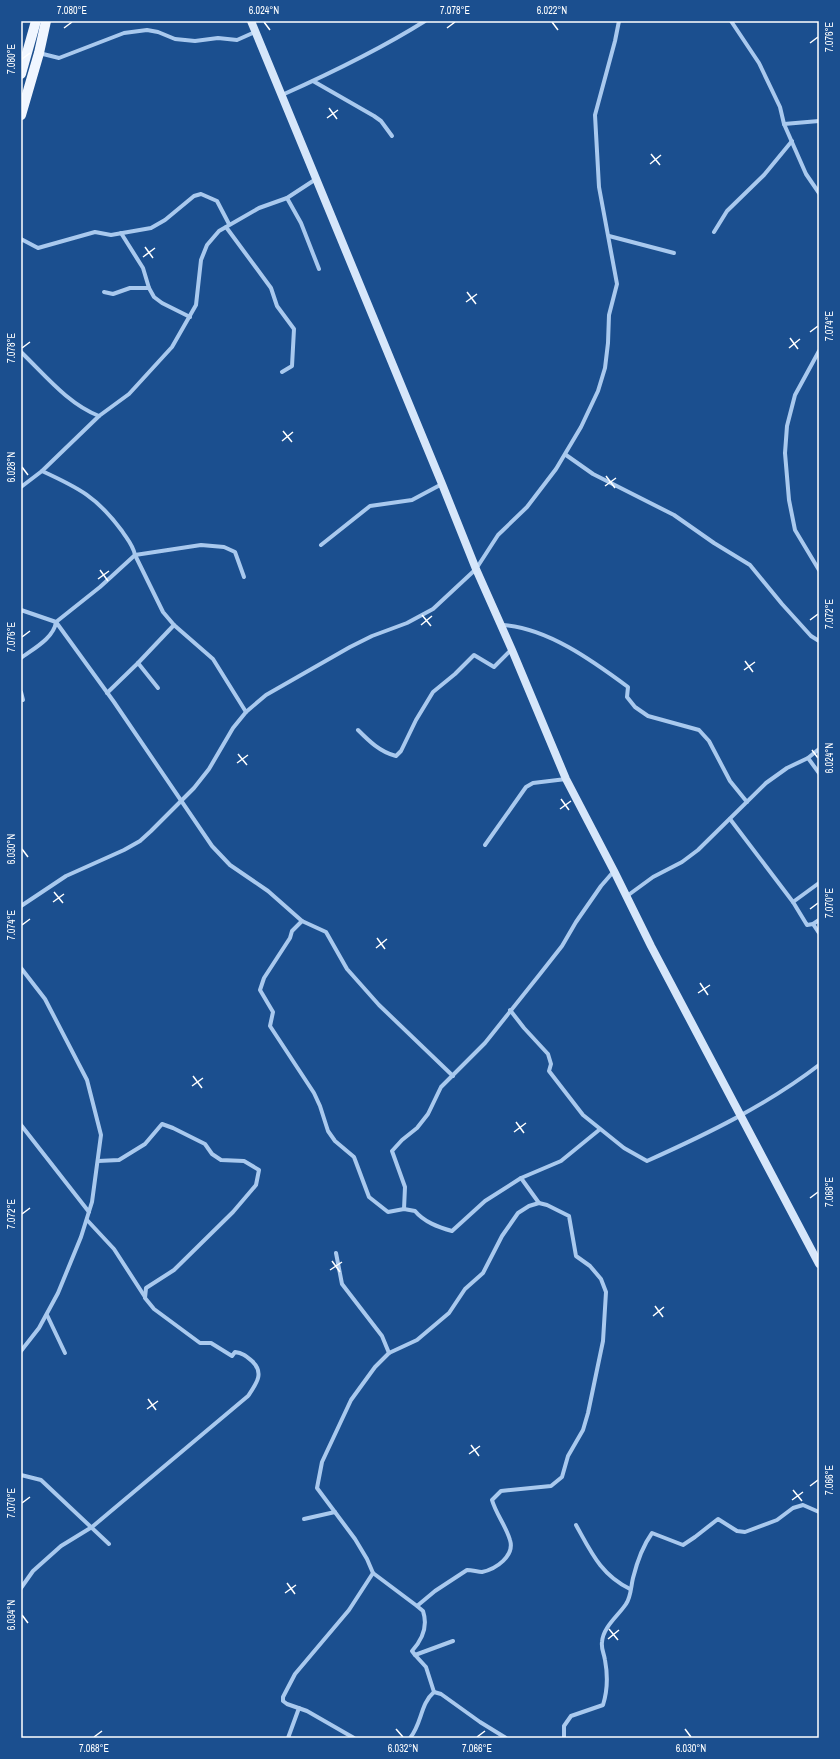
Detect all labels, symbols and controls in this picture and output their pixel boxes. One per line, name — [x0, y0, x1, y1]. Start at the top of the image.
text: 7.080°E — [57, 4, 87, 17]
text: 6.024°N — [249, 4, 279, 17]
text: 7.078°E — [440, 4, 470, 17]
text: 6.022°N — [537, 4, 567, 17]
text: 7.076°E — [823, 22, 836, 52]
text: 7.080°E — [5, 44, 18, 74]
text: 7.074°E — [823, 311, 836, 341]
text: 7.078°E — [5, 333, 18, 363]
text: 6.028°N — [5, 452, 18, 482]
text: 7.072°E — [823, 599, 836, 629]
text: 7.076°E — [5, 622, 18, 652]
text: 6.024°N — [823, 743, 836, 773]
text: 6.030°N — [5, 834, 18, 864]
text: 7.070°E — [823, 888, 836, 918]
text: 7.074°E — [5, 910, 18, 940]
text: 7.068°E — [823, 1177, 836, 1207]
text: 7.072°E — [5, 1199, 18, 1229]
text: 7.066°E — [823, 1465, 836, 1495]
text: 7.070°E — [5, 1488, 18, 1518]
text: 6.034°N — [5, 1600, 18, 1630]
text: 7.068°E — [79, 1742, 109, 1755]
text: 6.032°N — [388, 1742, 418, 1755]
text: 7.066°E — [462, 1742, 492, 1755]
text: 6.030°N — [676, 1742, 706, 1755]

